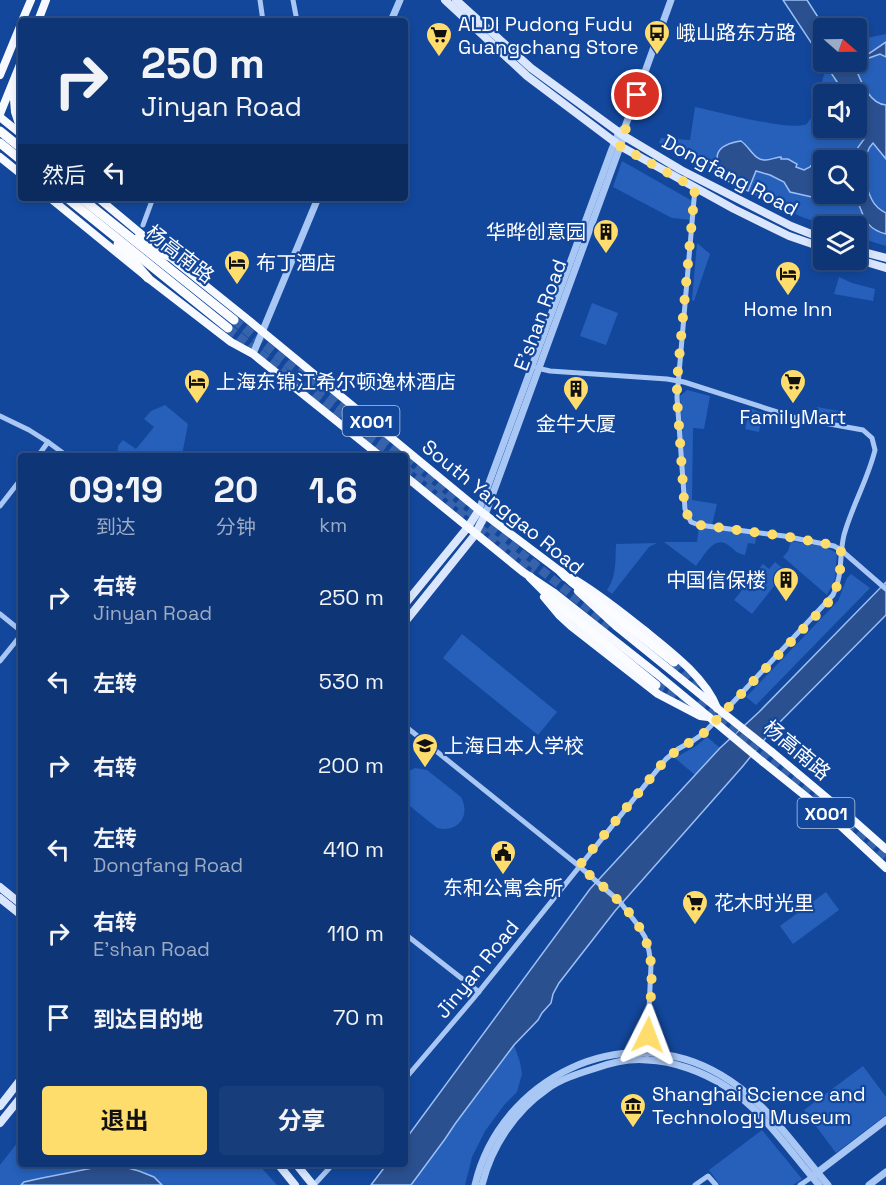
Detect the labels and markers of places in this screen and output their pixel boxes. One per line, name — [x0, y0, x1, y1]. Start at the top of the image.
place label: ALDI Pudong Fudu Guangchang Store — [458, 11, 638, 60]
bus stop icon: 峨山路东方路 — [642, 18, 672, 56]
supermarket icon: ALDI Pudong Fudu Guangchang Store — [424, 20, 454, 58]
place label: 峨山路东方路 — [676, 20, 796, 46]
pin — [611, 69, 662, 120]
building icon: 华晔创意园 — [591, 217, 621, 255]
place label: 华晔创意园 — [486, 219, 586, 245]
hotel icon: 布丁酒店 — [222, 248, 252, 286]
place label: 布丁酒店 — [256, 250, 336, 276]
hotel icon: Home Inn — [773, 259, 803, 297]
place label: Home Inn — [743, 296, 833, 322]
hotel icon: 上海东锦江希尔顿逸林酒店 — [182, 367, 212, 405]
supermarket icon: FamilyMart — [778, 367, 808, 405]
place label: 上海东锦江希尔顿逸林酒店 — [216, 369, 456, 395]
building icon: 金牛大厦 — [561, 374, 591, 412]
place label: FamilyMart — [740, 404, 846, 430]
place label: 金牛大厦 — [536, 411, 616, 437]
building icon: 中国信保楼 — [771, 565, 801, 603]
place label: 中国信保楼 — [666, 567, 766, 593]
school or university icon: 上海日本人学校 — [410, 731, 440, 769]
place label: 上海日本人学校 — [444, 733, 584, 759]
public building icon: 东和公寓会所 — [488, 838, 518, 876]
place label: 东和公寓会所 — [443, 875, 563, 901]
supermarket icon: 花木时光里 — [680, 888, 710, 926]
place label: 花木时光里 — [714, 890, 814, 916]
place label: Shanghai Science and Technology Museum — [652, 1081, 866, 1130]
museum icon: Shanghai Science and Technology Museum — [618, 1091, 648, 1129]

